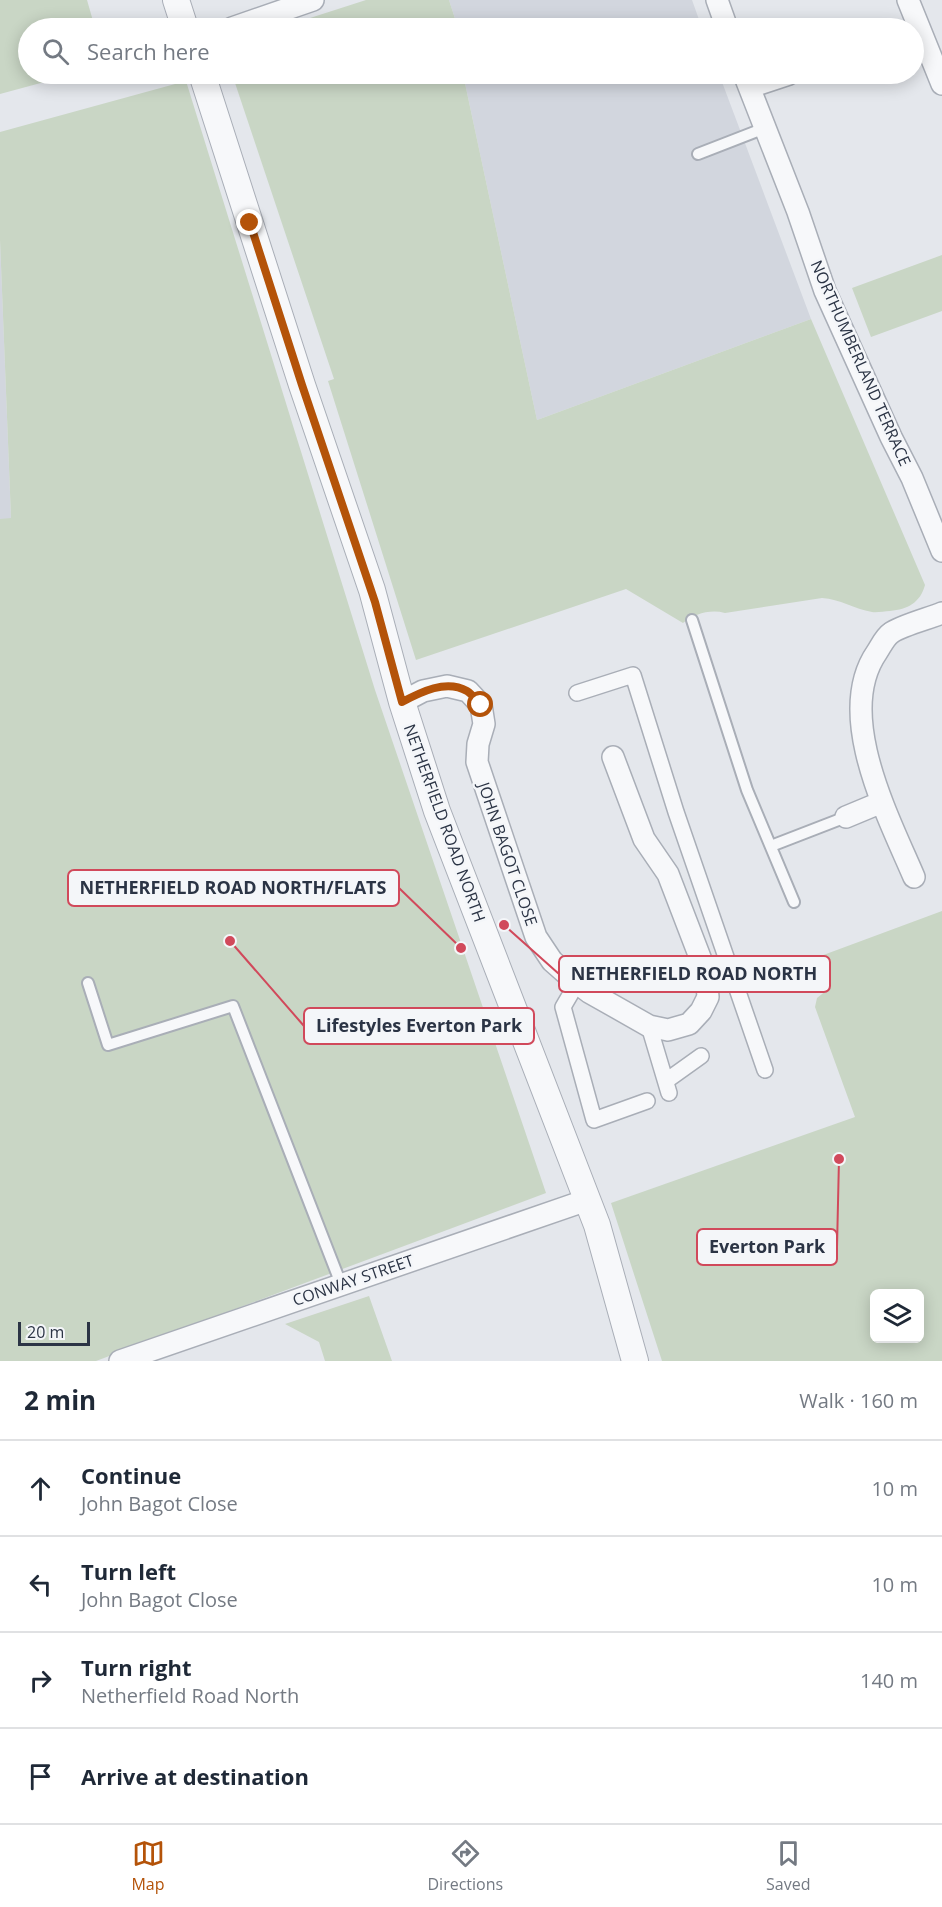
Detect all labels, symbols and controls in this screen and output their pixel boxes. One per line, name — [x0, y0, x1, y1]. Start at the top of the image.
search box — [18, 18, 924, 84]
icon: search — [39, 35, 72, 68]
text: Search here — [87, 36, 210, 66]
route end — [236, 209, 262, 235]
street label: NORTHUMBERLAND TERRACE — [806, 257, 916, 469]
route start — [467, 691, 493, 717]
street label: NETHERFIELD ROAD NORTH — [399, 721, 491, 925]
street label: JOHN BAGOT CLOSE — [472, 777, 543, 929]
callout: NETHERFIELD ROAD NORTH/FLATS — [68, 870, 399, 906]
text: NETHERFIELD ROAD NORTH/FLATS — [80, 875, 387, 899]
callout: NETHERFIELD ROAD NORTH — [559, 956, 830, 992]
text: NETHERFIELD ROAD NORTH — [571, 961, 817, 985]
callout: Lifestyles Everton Park — [304, 1008, 534, 1044]
text: Lifestyles Everton Park — [316, 1013, 523, 1037]
callout: Everton Park — [697, 1229, 837, 1265]
text: Everton Park — [709, 1234, 826, 1258]
street label: CONWAY STREET — [290, 1249, 417, 1311]
map controls — [870, 1289, 924, 1343]
button: layers — [870, 1289, 924, 1343]
scale bar — [18, 1319, 90, 1346]
text: 20 m — [27, 1321, 64, 1343]
text: 2 min — [24, 1382, 96, 1418]
text: Walk · 160 m — [799, 1387, 918, 1414]
text: Continue — [81, 1460, 181, 1490]
icon: ahead — [24, 1472, 57, 1505]
text: 10 m — [871, 1475, 918, 1502]
text: John Bagot Close — [81, 1490, 238, 1517]
text: Turn left — [81, 1556, 176, 1586]
icon: left — [24, 1568, 57, 1601]
text: 10 m — [871, 1571, 918, 1598]
text: John Bagot Close — [81, 1586, 238, 1613]
text: Turn right — [81, 1652, 192, 1682]
icon: right — [24, 1664, 57, 1697]
text: 140 m — [860, 1667, 918, 1694]
text: Netherfield Road North — [81, 1682, 299, 1709]
icon: arrive — [24, 1760, 57, 1793]
text: Arrive at destination — [81, 1761, 309, 1791]
tab: Map — [131, 1837, 165, 1895]
tab: Directions — [427, 1837, 503, 1895]
tab: Saved — [766, 1837, 811, 1895]

